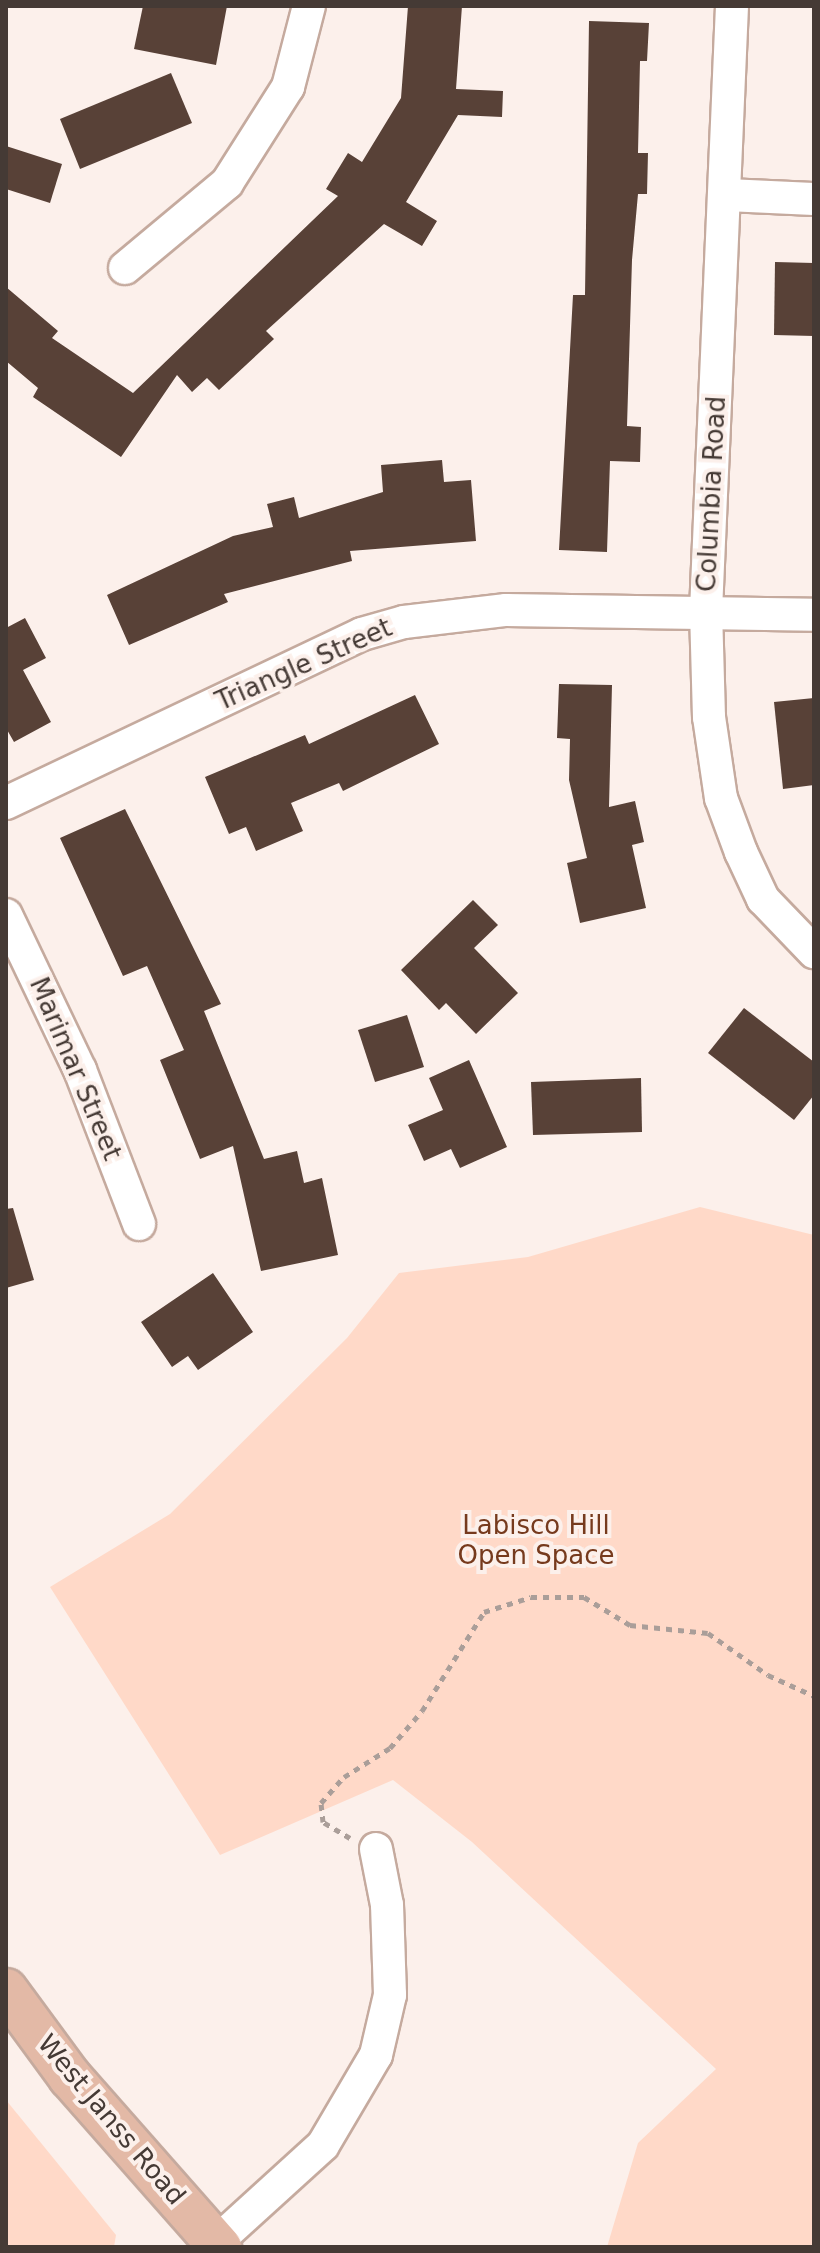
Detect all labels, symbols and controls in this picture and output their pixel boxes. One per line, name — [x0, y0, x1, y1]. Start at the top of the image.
street label: Columbia Road — [691, 395, 733, 593]
street label: Triangle Street — [211, 612, 397, 718]
street label: Marimar Street — [22, 973, 128, 1165]
park label: Labisco Hill Open Space — [458, 1510, 614, 1572]
street label: West Janss Road — [31, 2028, 191, 2212]

